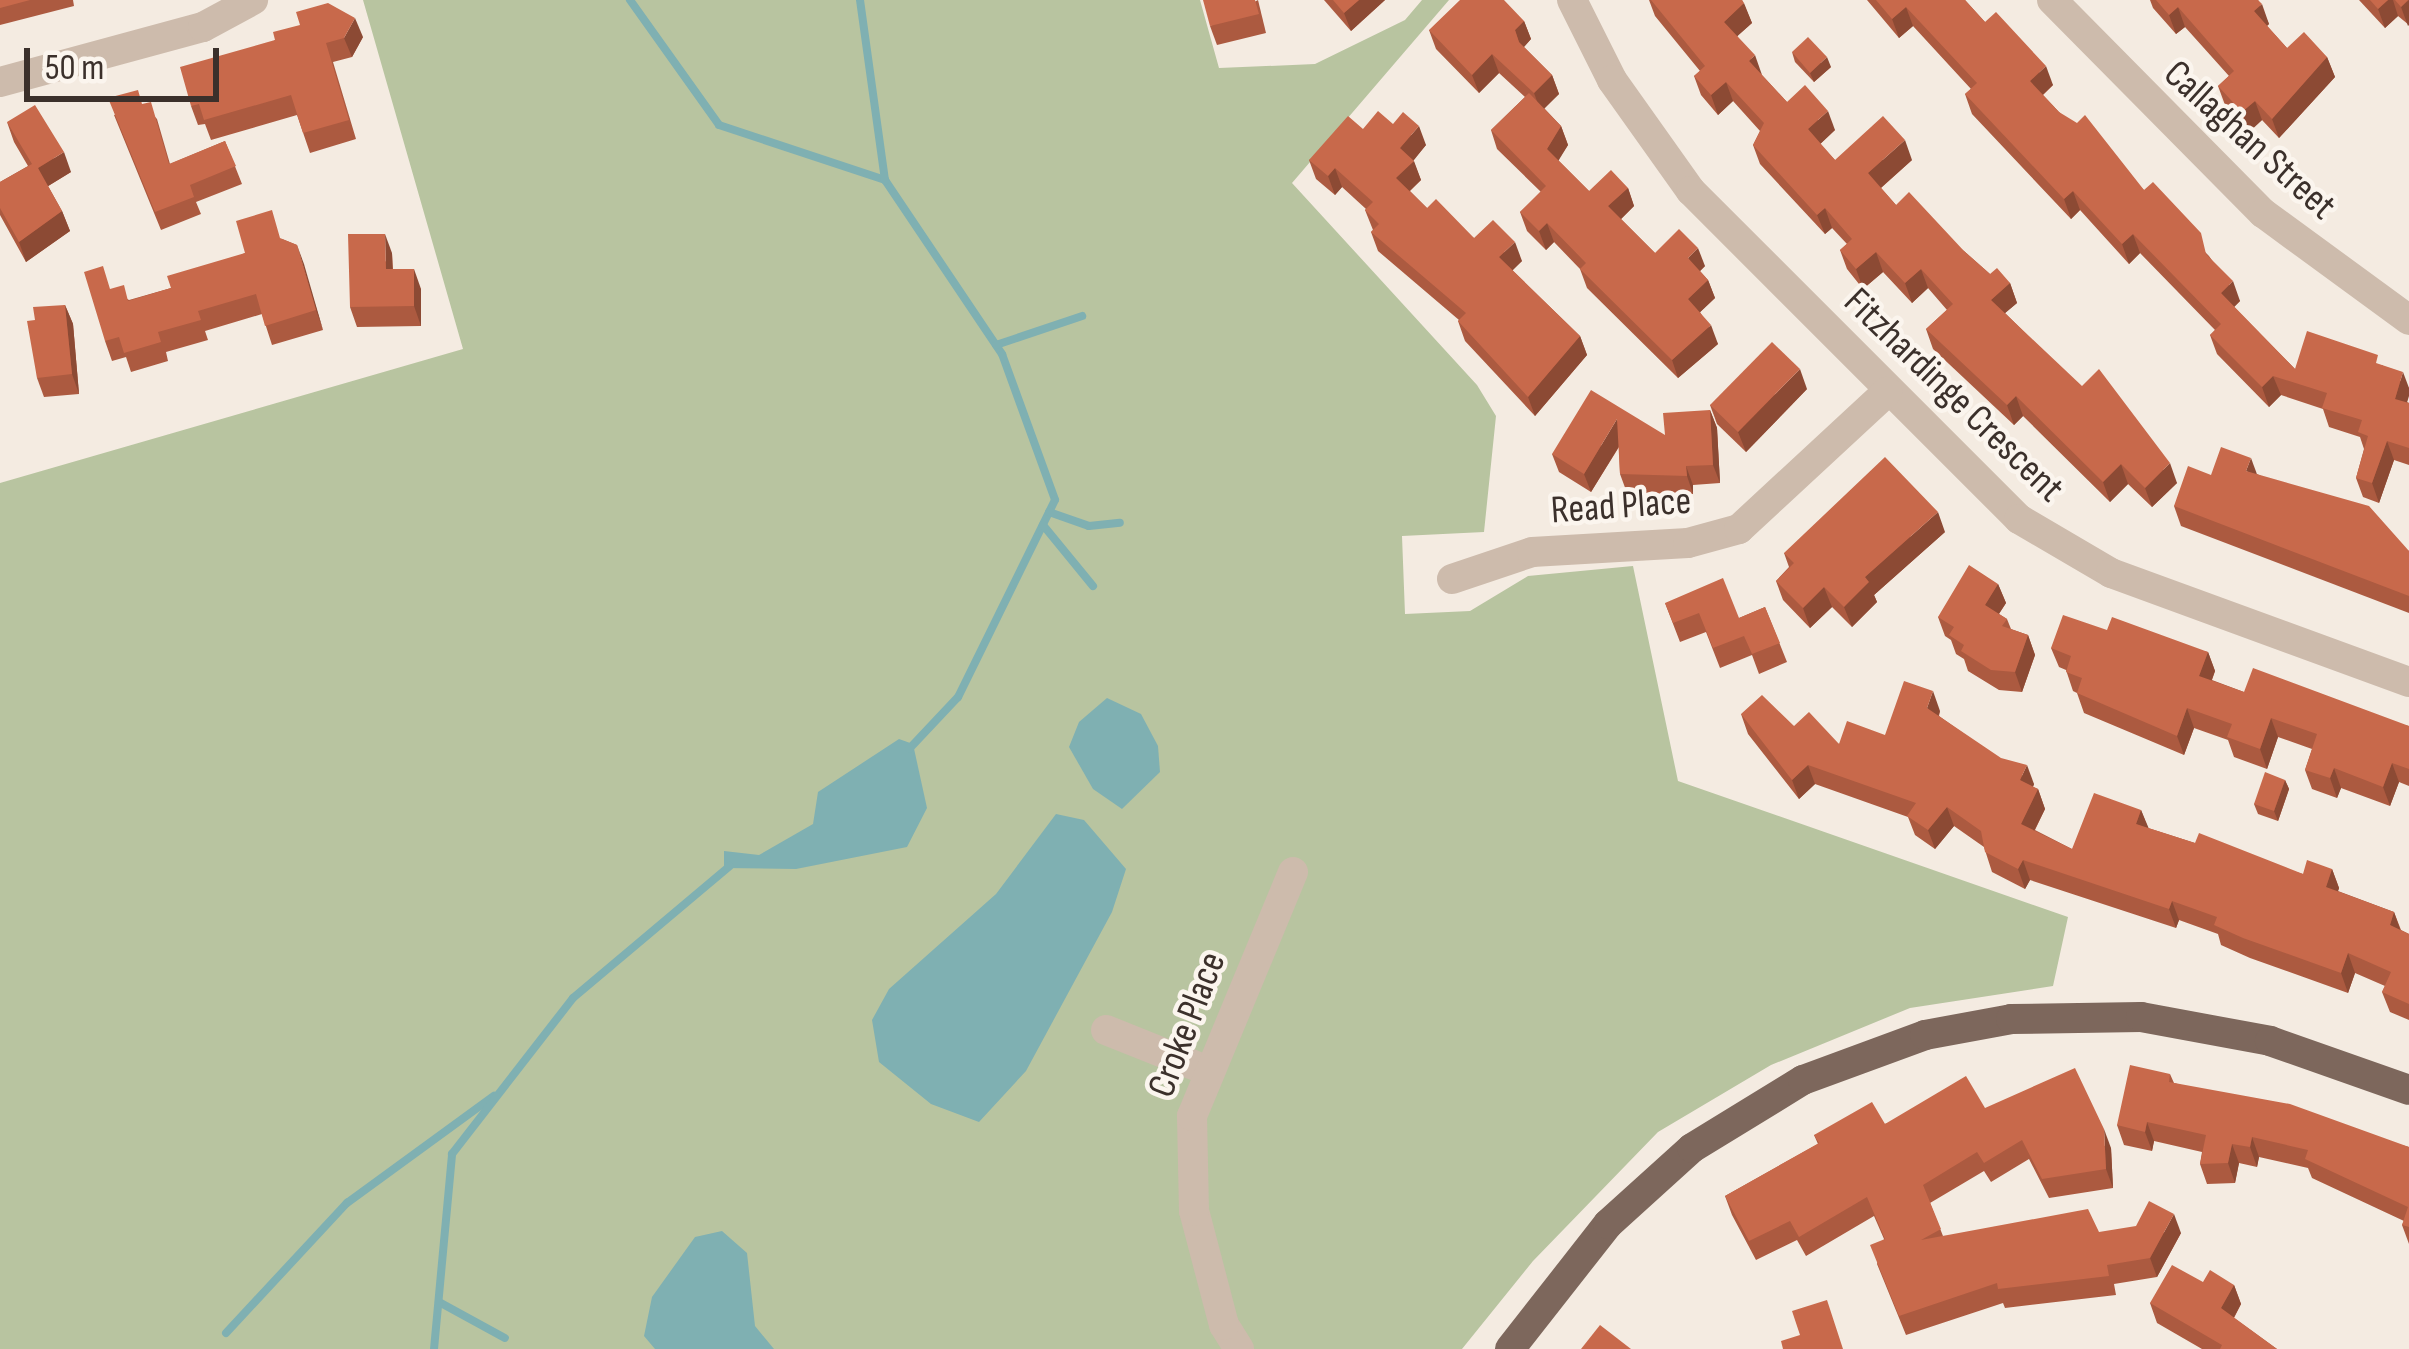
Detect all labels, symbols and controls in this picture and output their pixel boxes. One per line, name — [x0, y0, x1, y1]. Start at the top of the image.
scale bar — [30, 24, 225, 98]
text: 50 m — [45, 47, 104, 90]
street label: Callaghan Street — [2153, 52, 2345, 230]
street label: Fitzhardinge Crescent — [1833, 279, 2073, 513]
street label: Read Place — [1549, 479, 1693, 535]
street label: Croke Place — [1139, 946, 1237, 1104]

